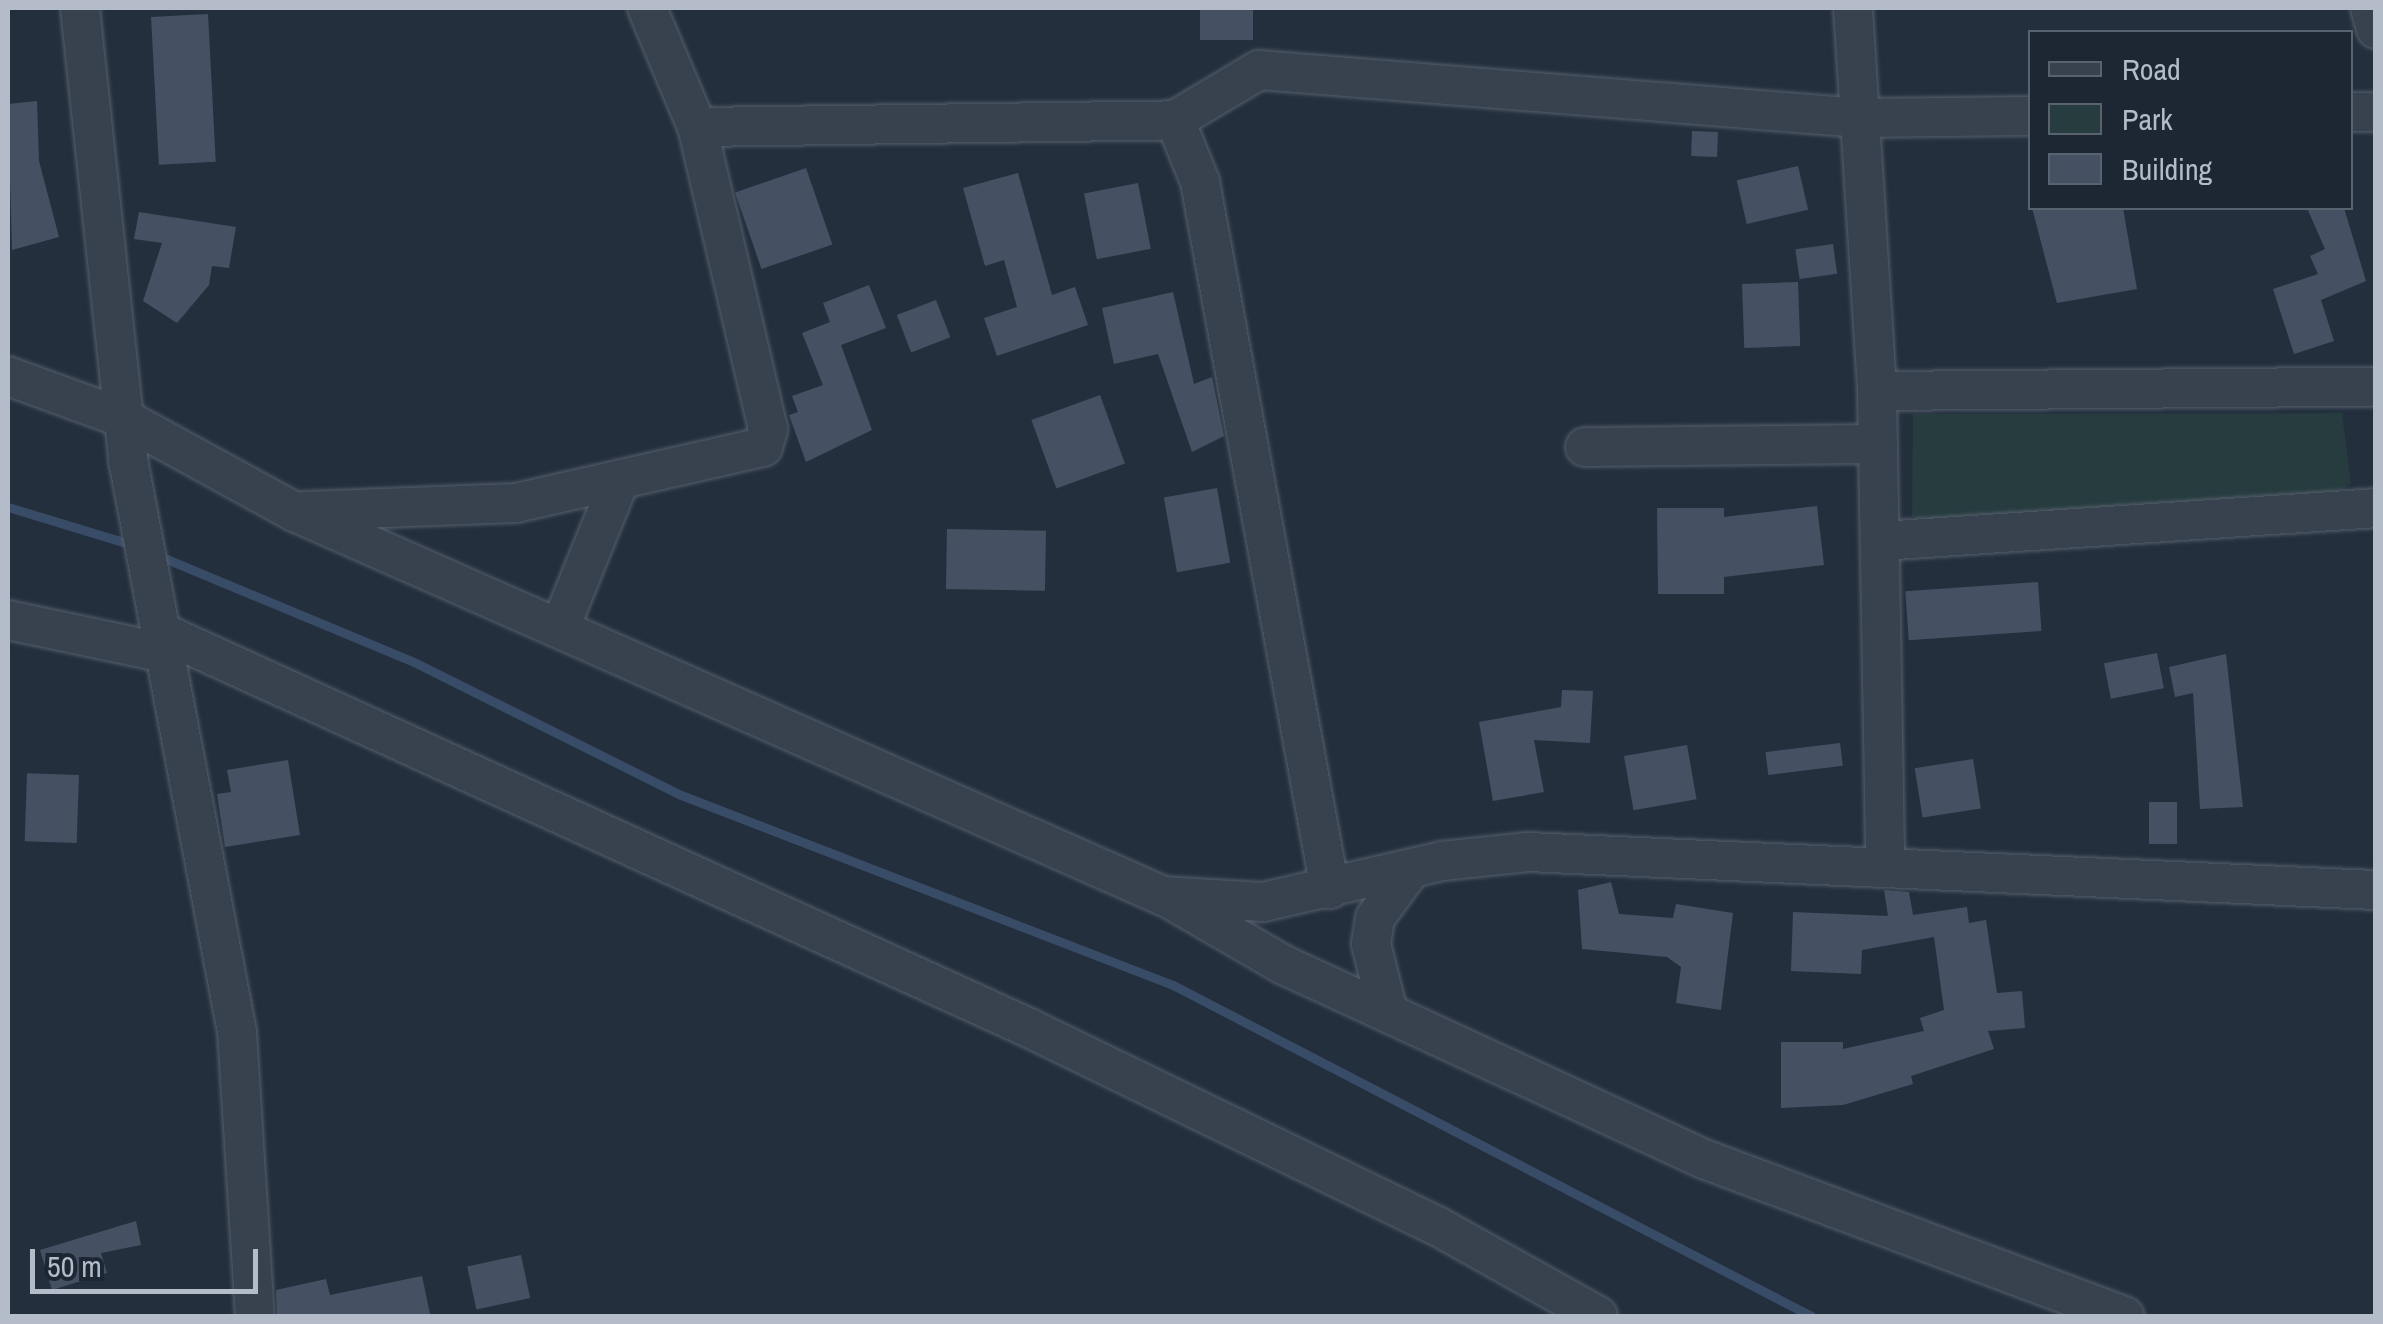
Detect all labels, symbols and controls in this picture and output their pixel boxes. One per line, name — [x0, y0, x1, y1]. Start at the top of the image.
legend — [2028, 30, 2353, 210]
text: Road — [2122, 49, 2181, 89]
text: Park — [2122, 99, 2173, 139]
text: Building — [2122, 149, 2212, 189]
scale bar — [35, 1229, 262, 1291]
text: 50 m — [47, 1246, 102, 1286]

